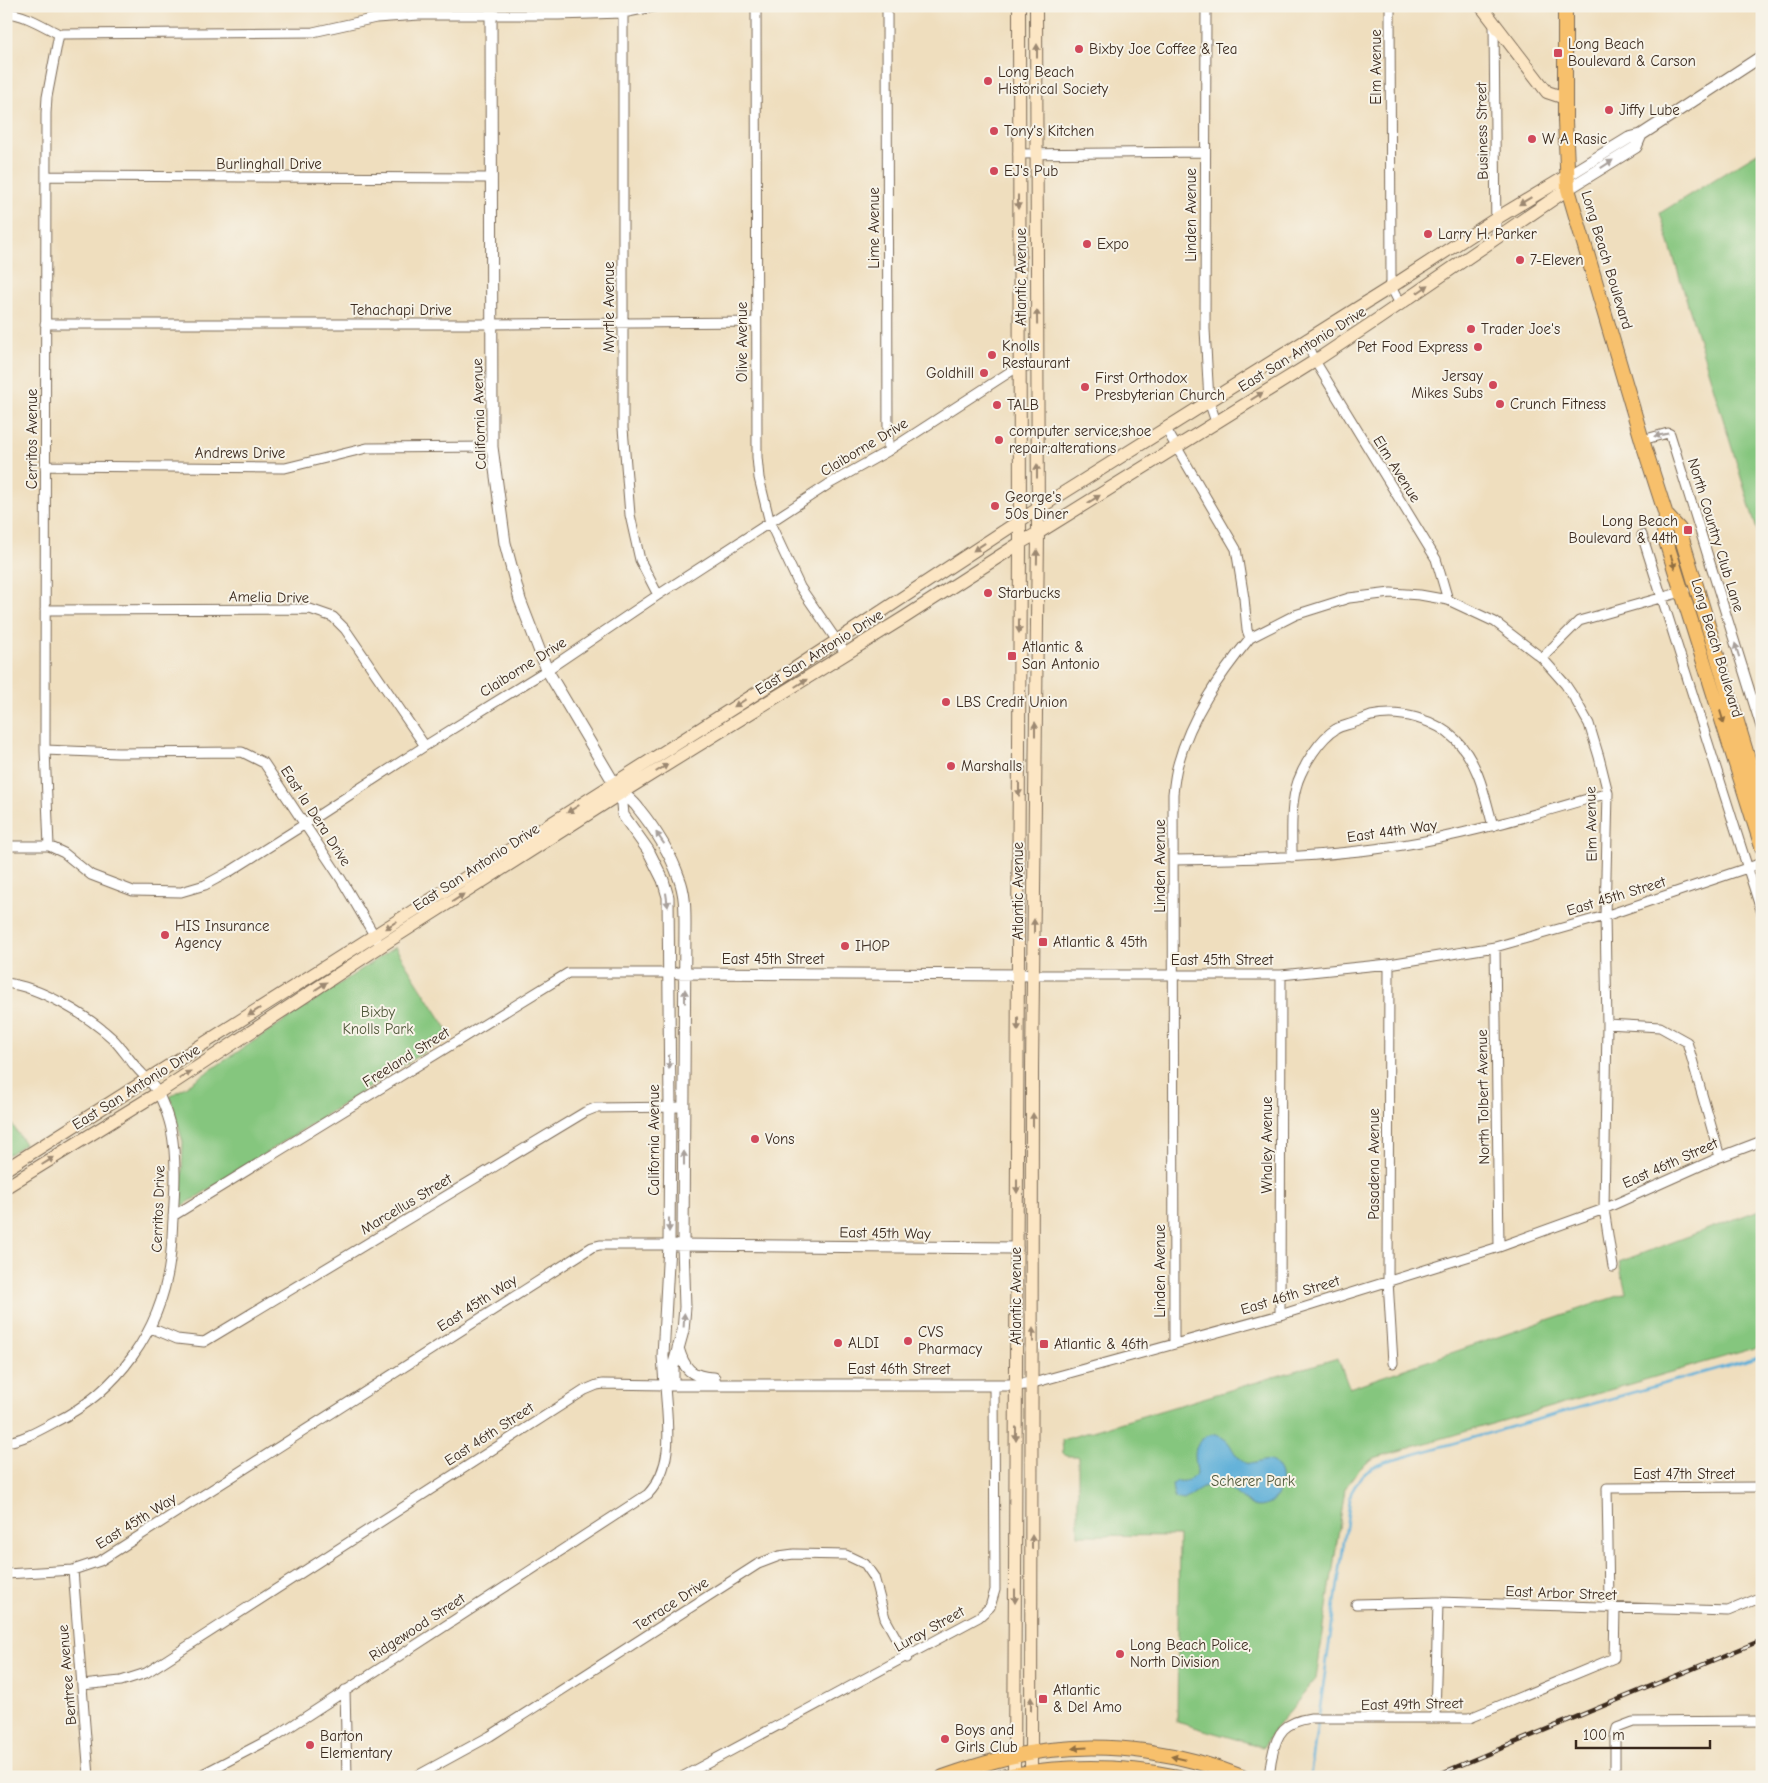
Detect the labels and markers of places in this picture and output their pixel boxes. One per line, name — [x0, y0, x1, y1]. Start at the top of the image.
place label: Long Beach Boulevard & Carson — [1568, 35, 1696, 70]
place label: Bixby Joe Coffee & Tea — [1089, 40, 1238, 58]
marker: Bixby Joe Coffee & Tea — [1073, 43, 1085, 55]
marker: Long Beach Boulevard & Carson — [1552, 47, 1564, 59]
place label: Long Beach Historical Society — [998, 63, 1109, 98]
marker: Long Beach Historical Society — [982, 75, 994, 87]
place label: Jiffy Lube — [1619, 101, 1680, 119]
marker: Jiffy Lube — [1603, 104, 1615, 116]
place label: Tony's Kitchen — [1004, 122, 1094, 140]
marker: Tony's Kitchen — [988, 125, 1000, 137]
place label: W A Rasic — [1542, 130, 1607, 148]
marker: W A Rasic — [1526, 133, 1538, 145]
place label: EJ's Pub — [1004, 162, 1058, 180]
marker: EJ's Pub — [988, 165, 1000, 177]
place label: Larry H. Parker — [1438, 225, 1537, 243]
marker: Larry H. Parker — [1422, 228, 1434, 240]
place label: Expo — [1097, 235, 1129, 253]
marker: Expo — [1081, 238, 1093, 250]
place label: 7-Eleven — [1530, 251, 1584, 269]
marker: 7-Eleven — [1514, 254, 1526, 266]
place label: Trader Joe's — [1481, 320, 1560, 338]
marker: Trader Joe's — [1465, 323, 1477, 335]
place label: Knolls Restaurant — [1002, 337, 1070, 372]
place label: Pet Food Express — [1357, 338, 1468, 356]
marker: Pet Food Express — [1472, 341, 1484, 353]
marker: Knolls Restaurant — [986, 349, 998, 361]
place label: Goldhill — [926, 364, 974, 382]
marker: Goldhill — [978, 367, 990, 379]
place label: Jersay Mikes Subs — [1411, 367, 1483, 402]
place label: First Orthodox Presbyterian Church — [1095, 369, 1225, 404]
marker: Jersay Mikes Subs — [1487, 379, 1499, 391]
marker: First Orthodox Presbyterian Church — [1079, 381, 1091, 393]
place label: Crunch Fitness — [1510, 395, 1606, 413]
place label: TALB — [1007, 396, 1039, 414]
marker: Crunch Fitness — [1494, 398, 1506, 410]
marker: TALB — [991, 399, 1003, 411]
place label: computer service;shoe repair;alterations — [1009, 422, 1152, 457]
marker: computer service;shoe repair;alterations — [993, 434, 1005, 446]
place label: George's 50s Diner — [1005, 488, 1068, 523]
marker: George's 50s Diner — [989, 500, 1001, 512]
place label: Long Beach Boulevard & 44th — [1569, 512, 1678, 547]
marker: Long Beach Boulevard & 44th — [1682, 524, 1694, 536]
place label: Starbucks — [998, 584, 1060, 602]
marker: Starbucks — [982, 587, 994, 599]
place label: Atlantic & San Antonio — [1022, 638, 1100, 673]
marker: Atlantic & San Antonio — [1006, 650, 1018, 662]
place label: LBS Credit Union — [956, 693, 1067, 711]
marker: LBS Credit Union — [940, 696, 952, 708]
place label: Marshalls — [961, 757, 1022, 775]
marker: Marshalls — [945, 760, 957, 772]
place label: HIS Insurance Agency — [175, 917, 270, 952]
marker: HIS Insurance Agency — [159, 929, 171, 941]
place label: Atlantic & 45th — [1053, 933, 1148, 951]
marker: Atlantic & 45th — [1037, 936, 1049, 948]
place label: IHOP — [855, 937, 890, 955]
marker: IHOP — [839, 940, 851, 952]
place label: Vons — [765, 1130, 795, 1148]
marker: Vons — [749, 1133, 761, 1145]
place label: CVS Pharmacy — [918, 1323, 983, 1358]
place label: ALDI — [848, 1334, 879, 1352]
marker: CVS Pharmacy — [902, 1335, 914, 1347]
place label: Atlantic & 46th — [1054, 1335, 1149, 1353]
marker: ALDI — [832, 1337, 844, 1349]
marker: Atlantic & 46th — [1038, 1338, 1050, 1350]
place label: Long Beach Police, North Division — [1130, 1636, 1251, 1671]
marker: Long Beach Police, North Division — [1114, 1648, 1126, 1660]
place label: Atlantic & Del Amo — [1053, 1681, 1122, 1716]
marker: Atlantic & Del Amo — [1037, 1693, 1049, 1705]
place label: Boys and Girls Club — [955, 1721, 1018, 1756]
place label: Barton Elementary — [320, 1727, 393, 1762]
marker: Boys and Girls Club — [939, 1733, 951, 1745]
marker: Barton Elementary — [304, 1739, 316, 1751]

